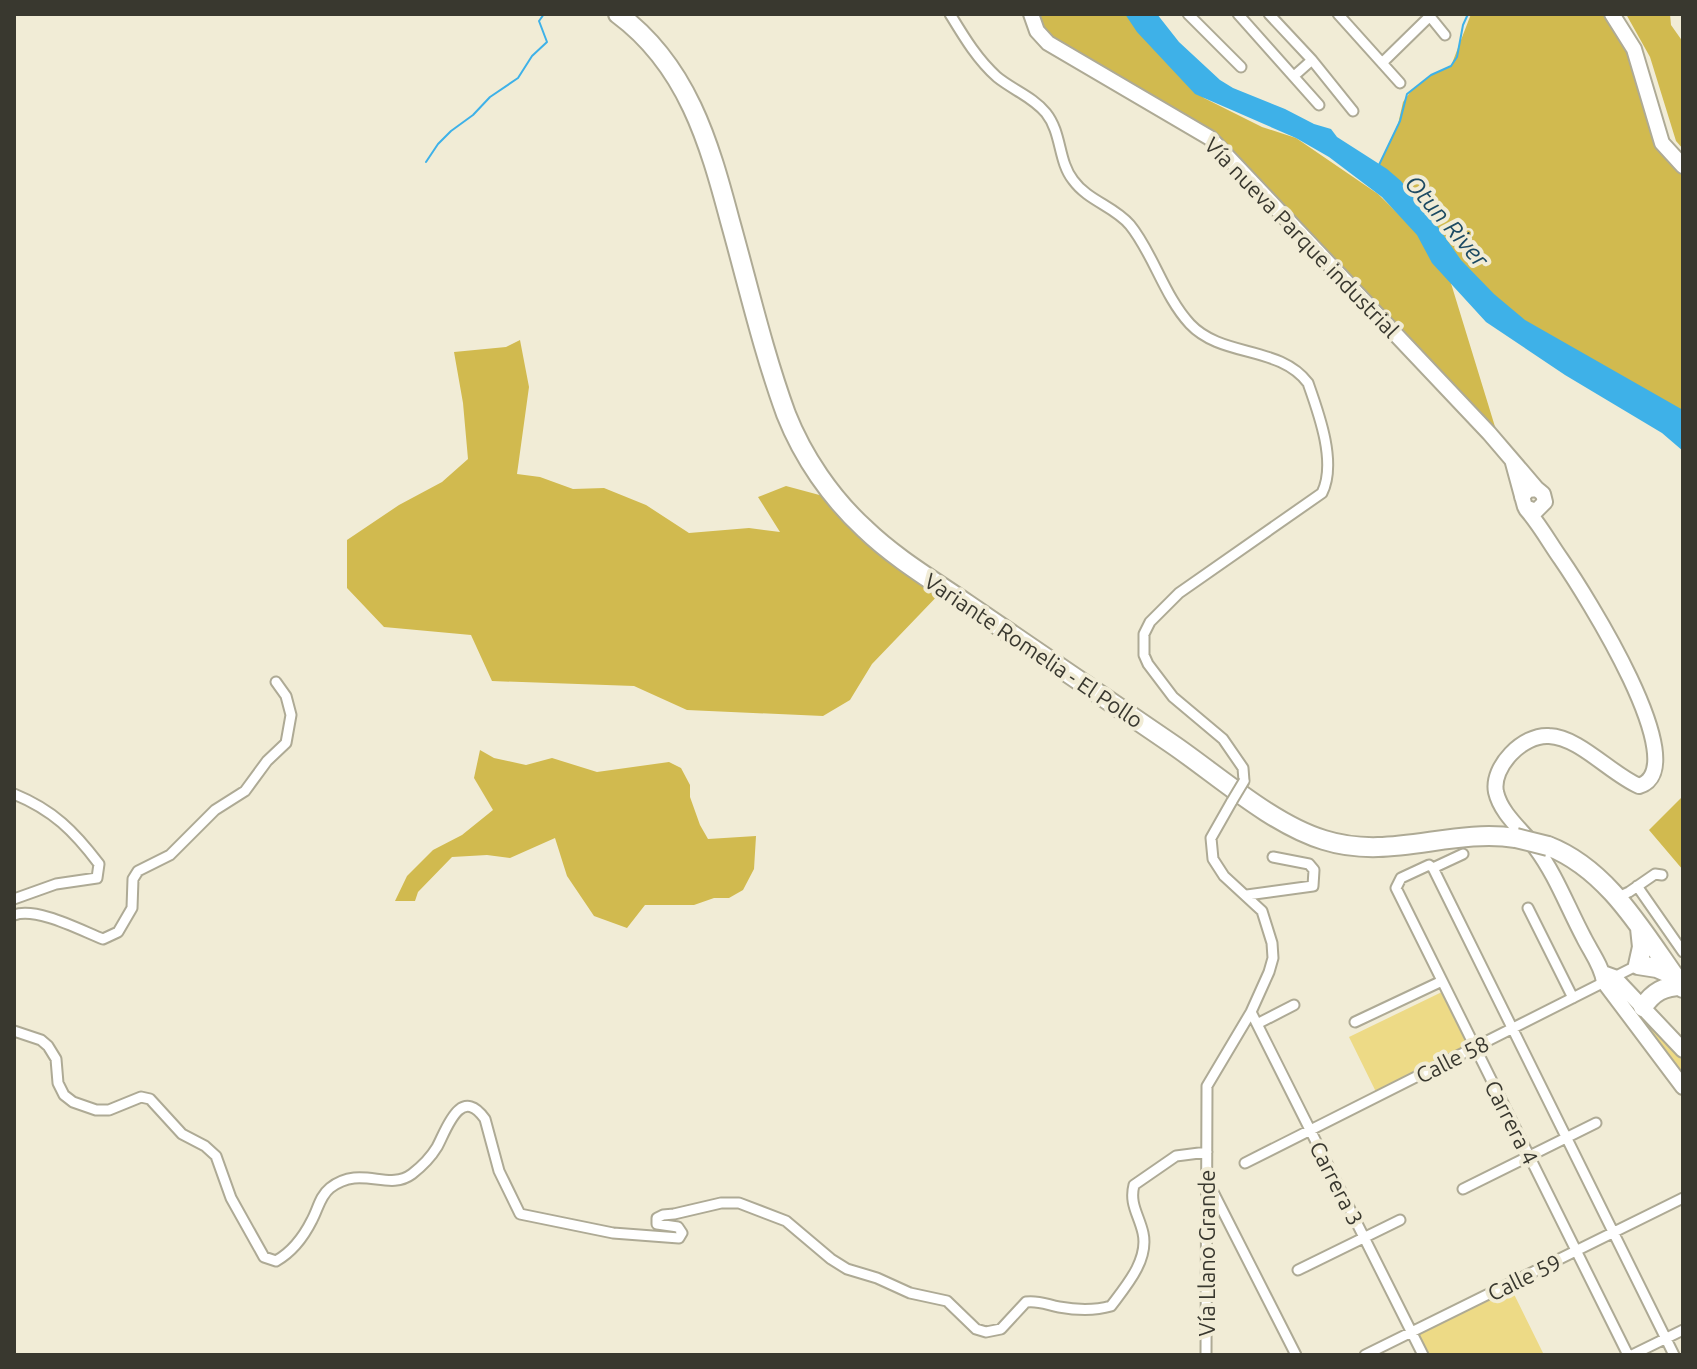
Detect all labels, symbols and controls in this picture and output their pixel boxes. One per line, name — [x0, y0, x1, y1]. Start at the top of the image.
street label: Vía nueva Parque industrial — [1200, 132, 1404, 342]
water label: Otun River — [1400, 170, 1495, 273]
street label: Variante Romelia - El Pollo — [920, 567, 1148, 733]
street label: Calle 58 — [1411, 1030, 1493, 1088]
street label: Carrera 4 — [1480, 1076, 1544, 1168]
street label: Carrera 3 — [1305, 1137, 1369, 1229]
street label: Vía Llano Grande — [1194, 1170, 1219, 1336]
street label: Calle 59 — [1483, 1249, 1565, 1305]

